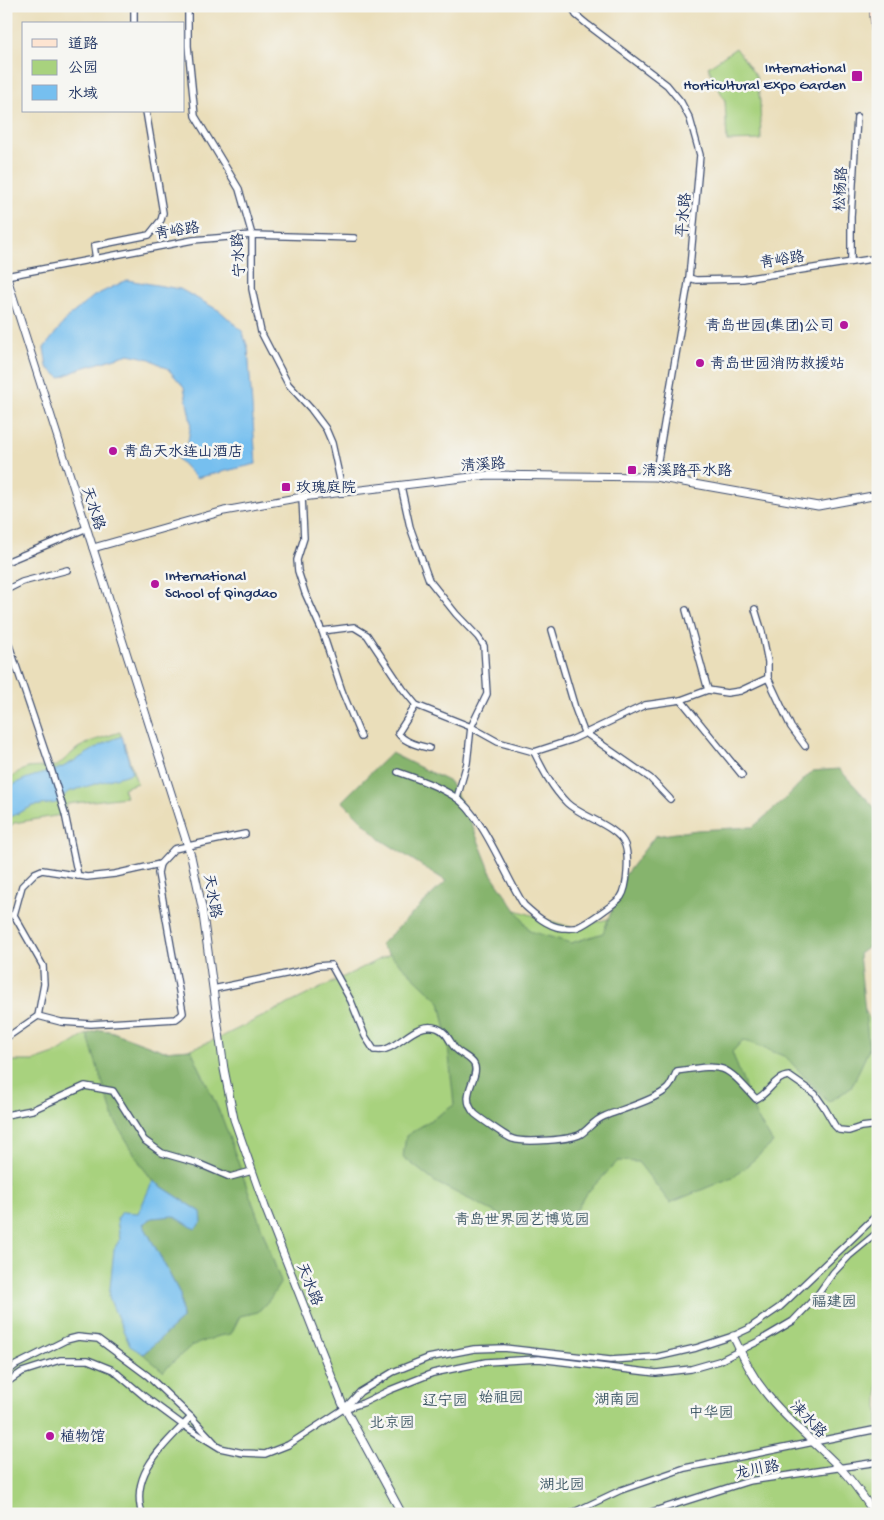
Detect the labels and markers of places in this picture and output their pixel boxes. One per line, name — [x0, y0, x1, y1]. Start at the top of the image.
place label: International Horticultural Expo Garden — [683, 60, 846, 95]
marker: International Horticultural Expo Garden — [850, 69, 864, 83]
place label: 青岛世园(集团)公司 — [706, 318, 834, 336]
marker: 青岛世园(集团)公司 — [838, 319, 850, 331]
place label: 青岛世园消防救援站 — [710, 355, 845, 374]
marker: 青岛世园消防救援站 — [694, 357, 706, 369]
place label: 青岛天水连山酒店 — [123, 444, 243, 462]
marker: 青岛天水连山酒店 — [107, 445, 119, 457]
place label: 清溪路平水路 — [642, 463, 732, 481]
marker: 清溪路平水路 — [626, 464, 638, 476]
place label: 玫瑰庭院 — [296, 479, 356, 498]
marker: 玫瑰庭院 — [280, 481, 292, 493]
place label: International School of Qingdao — [165, 568, 278, 603]
marker: International School of Qingdao — [149, 578, 161, 590]
place label: 植物馆 — [60, 1428, 105, 1447]
marker: 植物馆 — [44, 1430, 56, 1442]

